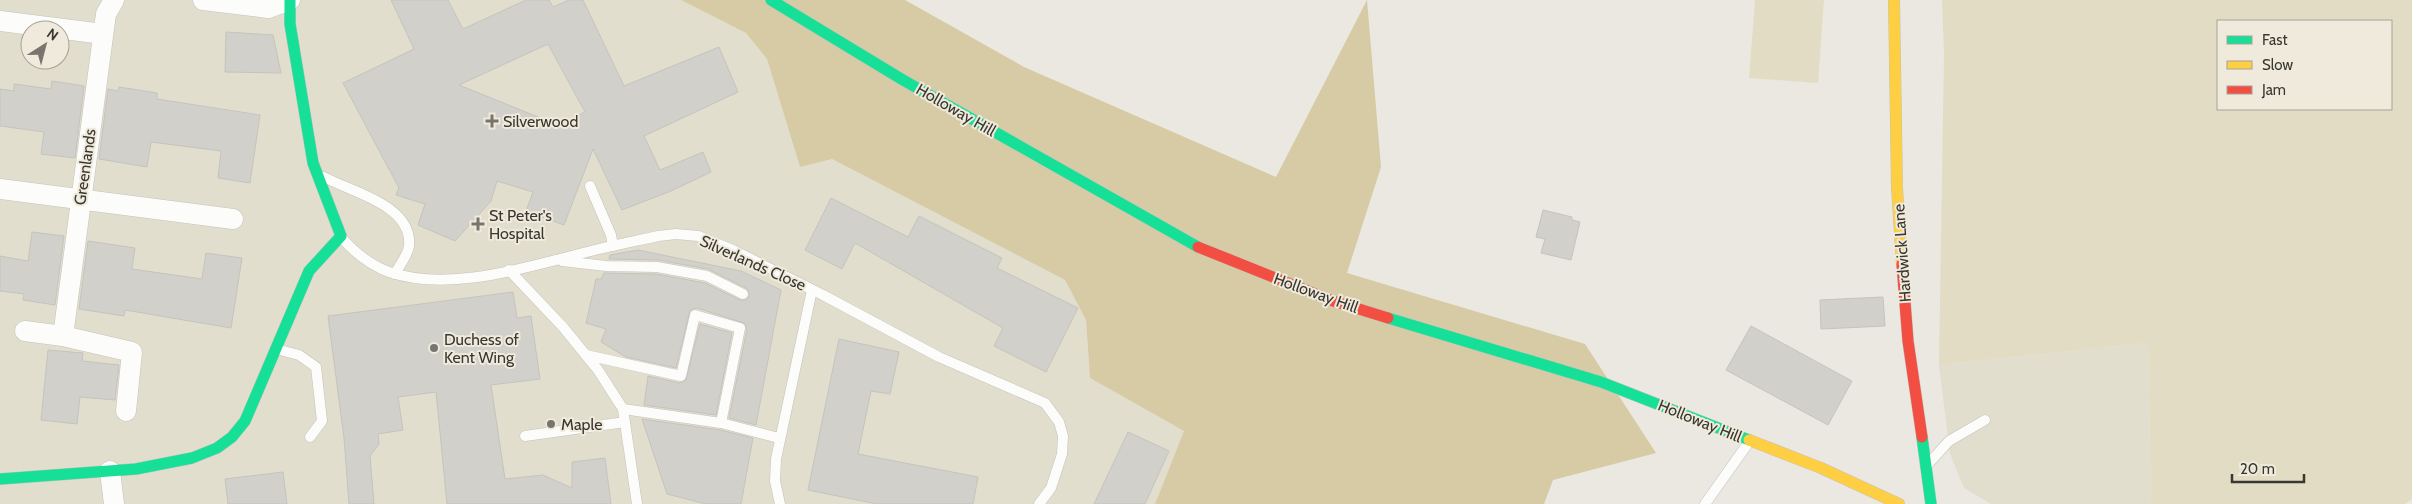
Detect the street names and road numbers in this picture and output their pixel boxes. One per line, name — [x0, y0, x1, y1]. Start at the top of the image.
street label: Holloway Hill — [913, 80, 999, 141]
street label: Greenlands — [70, 127, 100, 206]
street label: Hardwick Lane — [1889, 203, 1915, 303]
street label: Silverlands Close — [697, 231, 809, 295]
street label: Holloway Hill — [1271, 269, 1361, 317]
street label: Holloway Hill — [1655, 396, 1745, 447]

